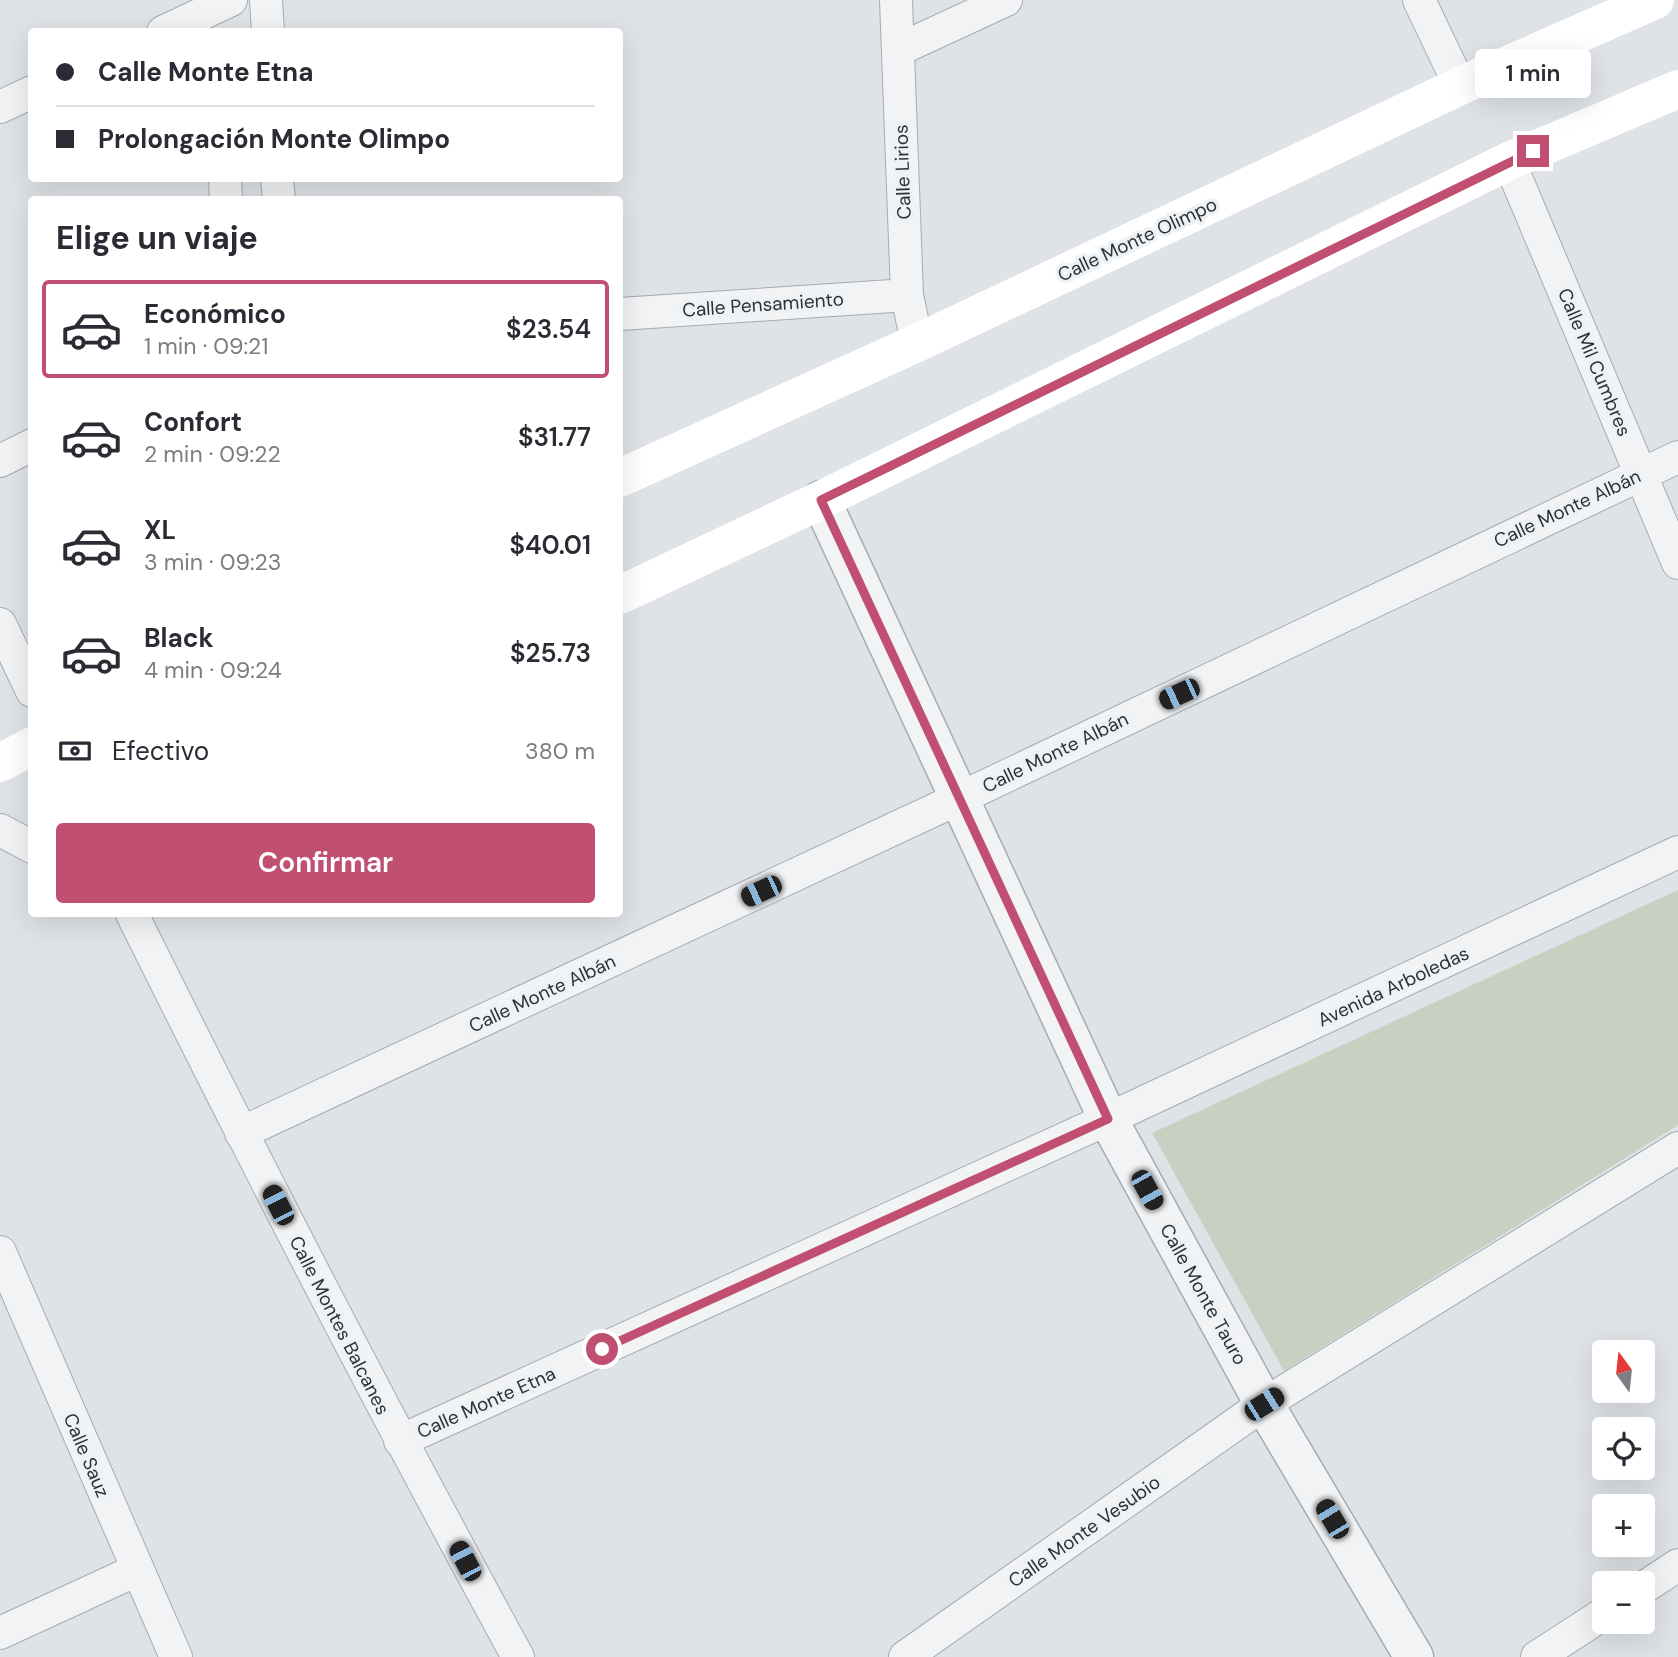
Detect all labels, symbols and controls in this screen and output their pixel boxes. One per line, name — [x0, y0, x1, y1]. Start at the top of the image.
callout: 1 min — [1475, 50, 1591, 99]
text: Calle Monte Etna — [98, 55, 313, 89]
text: 1 min — [1506, 58, 1560, 88]
text: Prolongación Monte Olimpo — [98, 122, 450, 156]
street label: Calle Lirios — [888, 124, 917, 220]
route end — [1517, 135, 1549, 167]
street label: Calle Monte Olimpo — [1054, 192, 1221, 287]
text: Elige un viaje — [56, 217, 258, 259]
street label: Calle Mil Cumbres — [1552, 284, 1637, 440]
street label: Calle Pensamiento — [681, 286, 845, 323]
text: Económico — [144, 297, 286, 331]
icon: car — [60, 298, 123, 361]
text: $23.54 — [506, 312, 591, 346]
text: 1 min · 09:21 — [144, 331, 269, 361]
text: Confort — [144, 405, 242, 439]
icon: car — [60, 406, 123, 469]
text: $31.77 — [518, 420, 591, 454]
text: 2 min · 09:22 — [144, 439, 281, 469]
street label: Calle Monte Albán — [1490, 463, 1645, 553]
text: XL — [144, 513, 176, 547]
icon: car — [60, 514, 123, 577]
text: $40.01 — [509, 528, 591, 562]
text: 3 min · 09:23 — [144, 547, 281, 577]
text: Black — [144, 621, 214, 655]
icon: car — [60, 622, 123, 685]
text: $25.73 — [510, 636, 591, 670]
text: 4 min · 09:24 — [144, 655, 282, 685]
car — [1156, 676, 1203, 712]
street label: Calle Monte Albán — [978, 706, 1132, 799]
icon: cash — [56, 732, 94, 770]
text: Efectivo — [112, 734, 209, 768]
text: 380 m — [525, 736, 595, 766]
button: Confirmar — [56, 823, 595, 903]
car — [738, 873, 785, 909]
street label: Avenida Arboledas — [1313, 940, 1473, 1033]
street label: Calle Monte Albán — [465, 948, 620, 1038]
car — [1128, 1167, 1167, 1213]
car — [260, 1182, 297, 1228]
street label: Calle Monte Tauro — [1154, 1219, 1253, 1369]
street label: Calle Montes Balcanes — [284, 1232, 396, 1419]
route start — [586, 1333, 618, 1365]
north arrow — [1592, 1340, 1656, 1404]
map controls — [1592, 1340, 1655, 1634]
street label: Calle Monte Etna — [413, 1361, 559, 1444]
car — [1241, 1384, 1288, 1424]
street label: Calle Sauz — [58, 1409, 115, 1501]
button: locate — [1592, 1417, 1655, 1480]
street label: Calle Monte Vesubio — [1003, 1470, 1165, 1593]
button: + — [1592, 1494, 1655, 1557]
car — [1313, 1496, 1352, 1542]
car — [446, 1538, 485, 1584]
button: − — [1592, 1571, 1655, 1634]

